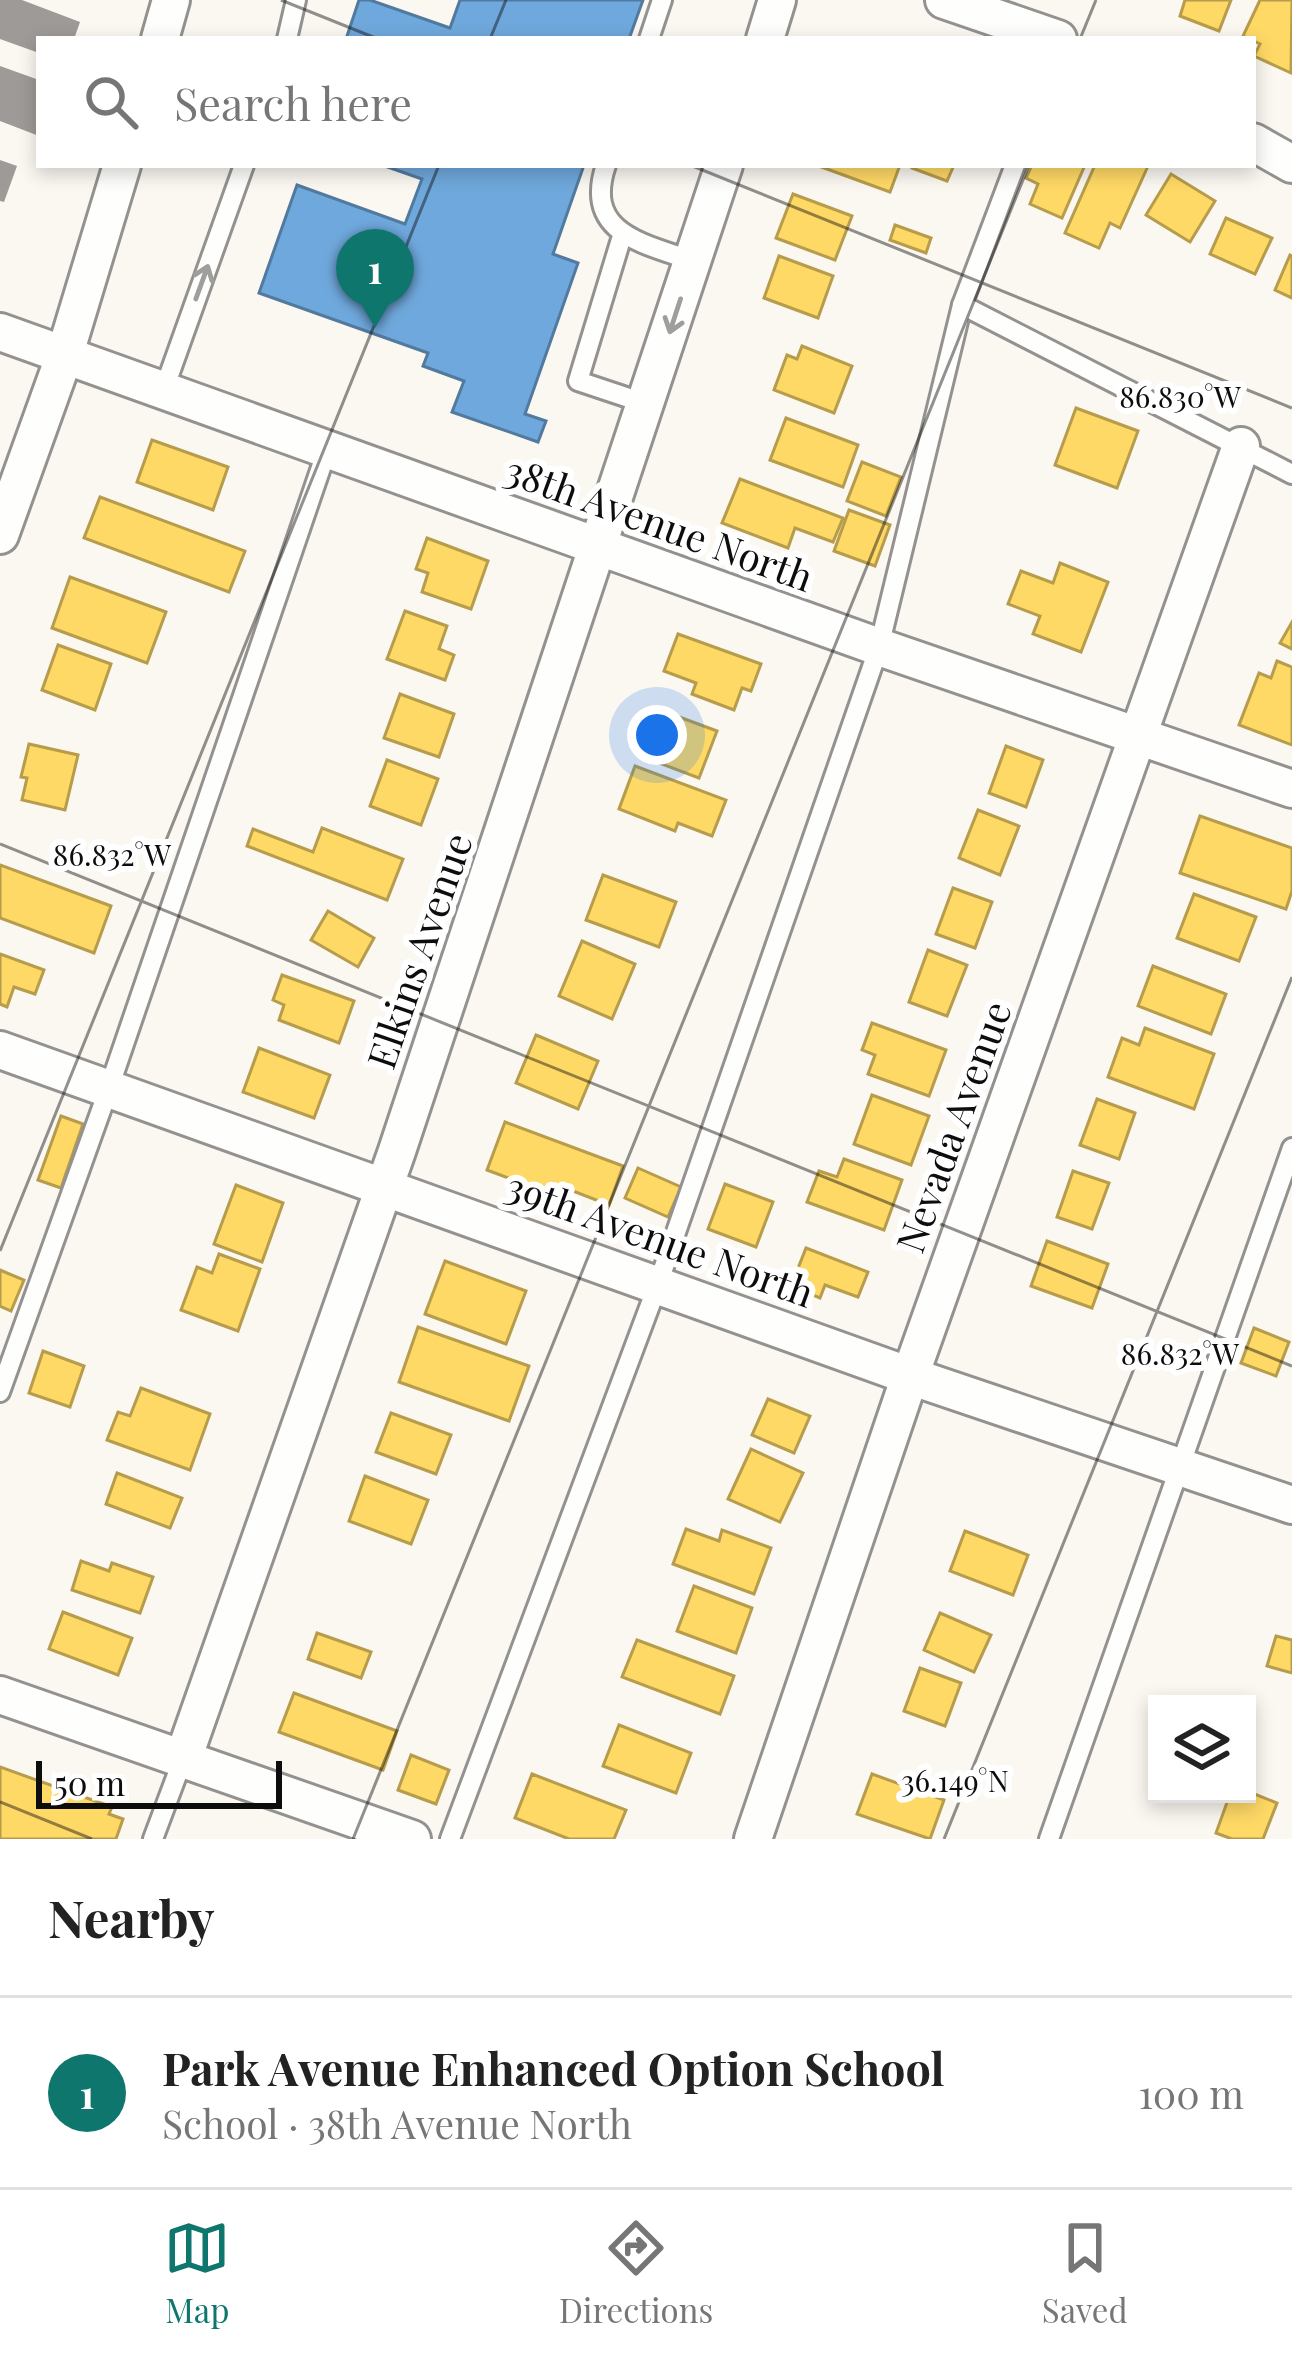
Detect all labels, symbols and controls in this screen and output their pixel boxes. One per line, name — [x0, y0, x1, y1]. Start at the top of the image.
search box — [36, 36, 1256, 168]
icon: search — [78, 69, 144, 135]
text: Search here — [174, 72, 412, 132]
pin: 1 — [336, 229, 414, 328]
one-way arrow — [193, 264, 214, 301]
one-way arrow — [663, 296, 685, 334]
text: 86.830°W — [1119, 376, 1242, 416]
street label: 38th Avenue North — [499, 442, 821, 602]
your location — [627, 705, 687, 765]
street label: Elkins Avenue — [354, 826, 483, 1075]
text: 86.832°W — [53, 834, 172, 874]
street label: Nevada Avenue — [883, 994, 1022, 1259]
street label: 39th Avenue North — [500, 1158, 822, 1318]
text: 86.832°W — [1121, 1333, 1240, 1373]
map controls — [1148, 1695, 1256, 1803]
button: layers — [1148, 1695, 1256, 1803]
scale bar — [36, 1755, 282, 1808]
text: 50 m — [54, 1760, 125, 1804]
text: 36.149°N — [901, 1760, 1009, 1800]
text: Nearby — [48, 1883, 214, 1951]
text: Park Avenue Enhanced Option School — [162, 2037, 944, 2097]
text: 1 — [80, 2067, 94, 2119]
text: 100 m — [1138, 2067, 1244, 2119]
text: School · 38th Avenue North — [162, 2097, 632, 2149]
tab: Map — [164, 2215, 230, 2331]
tab: Directions — [559, 2215, 713, 2331]
tab: Saved — [1042, 2215, 1128, 2331]

